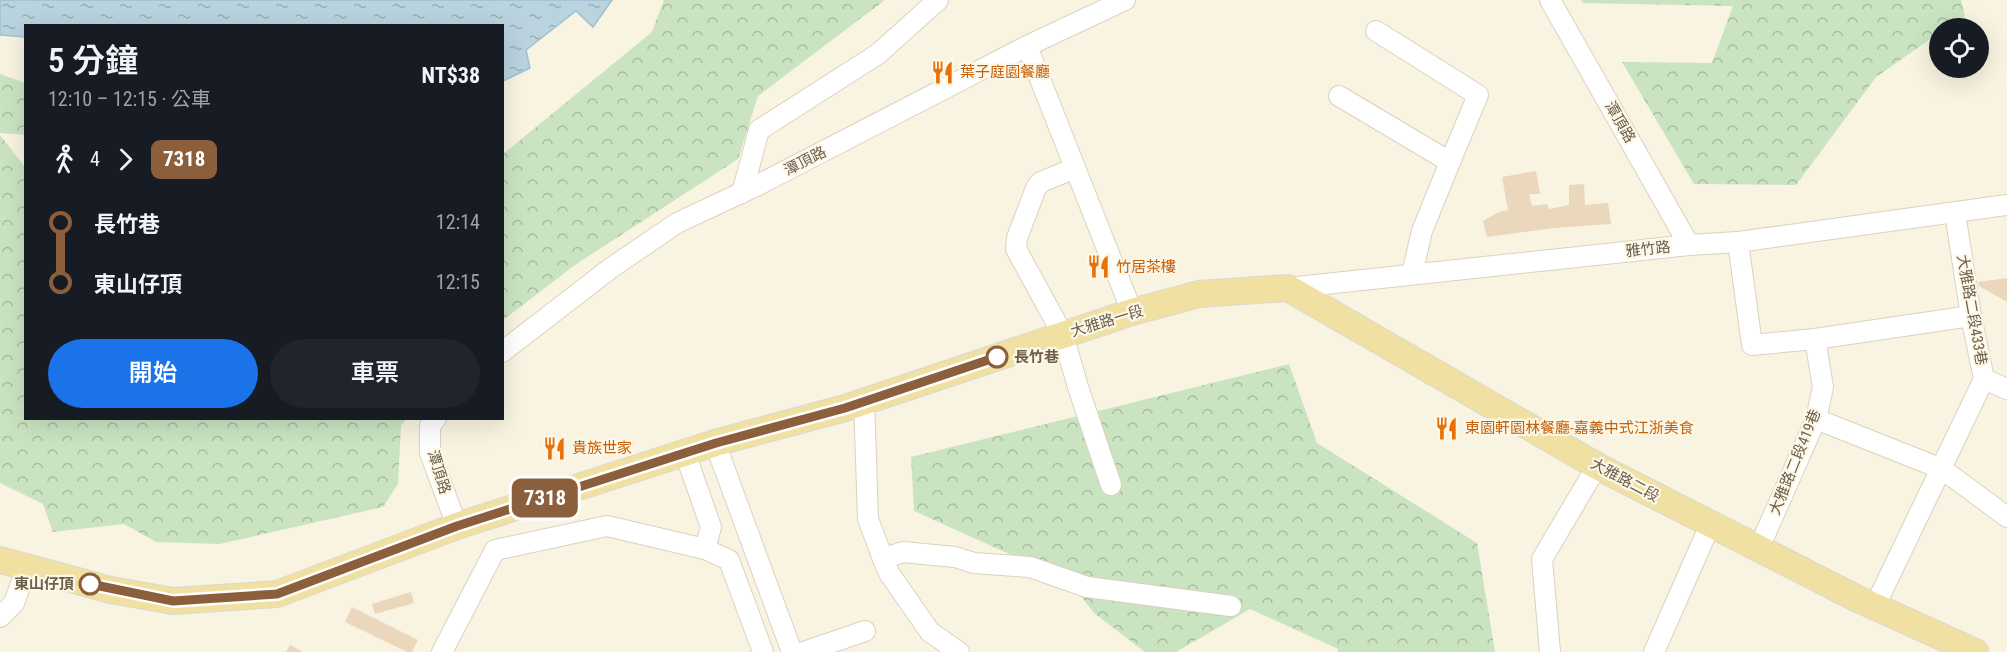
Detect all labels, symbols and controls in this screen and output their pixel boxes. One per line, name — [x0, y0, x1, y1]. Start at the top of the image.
map controls — [1929, 18, 1989, 78]
button: locate — [1929, 18, 1989, 78]
text: 5 分鐘 — [48, 41, 138, 80]
restaurant icon: 葉子庭園餐廳 — [929, 59, 955, 85]
text: NT$38 — [422, 63, 480, 88]
place label: 葉子庭園餐廳 — [960, 63, 1050, 81]
text: 12:10 – 12:15 · 公車 — [48, 87, 211, 111]
street label: 潭頂路 — [1601, 98, 1639, 146]
icon: walk — [48, 143, 81, 176]
icon: forward — [109, 143, 142, 176]
street label: 潭頂路 — [781, 143, 829, 179]
text: 4 — [90, 147, 100, 171]
text: 7318 — [163, 147, 205, 171]
text: 12:14 — [436, 210, 480, 234]
text: 長竹巷 — [94, 212, 160, 237]
street label: 雅竹路 — [1625, 238, 1671, 260]
street label: 大雅路二段433巷 — [1953, 253, 1991, 367]
restaurant icon: 竹居茶樓 — [1085, 254, 1111, 280]
place label: 竹居茶樓 — [1116, 258, 1176, 276]
text: 12:15 — [436, 270, 480, 294]
text: 東山仔頂 — [94, 272, 182, 297]
street label: 大雅路一段 — [1068, 301, 1146, 341]
button: 開始 — [48, 339, 258, 408]
button: 車票 — [270, 339, 480, 408]
marker: 長竹巷 — [986, 346, 1008, 368]
place label: 長竹巷 — [1014, 348, 1059, 366]
street label: 大雅路二段419巷 — [1766, 407, 1824, 517]
restaurant icon: 東園軒園林餐廳-嘉義中式江浙美食 — [1434, 415, 1460, 441]
place label: 東園軒園林餐廳-嘉義中式江浙美食 — [1465, 419, 1694, 437]
restaurant icon: 貴族世家 — [541, 435, 567, 461]
place label: 貴族世家 — [572, 439, 632, 457]
street label: 潭頂路 — [424, 448, 454, 496]
street label: 大雅路二段 — [1588, 454, 1662, 506]
line badge: 7318 — [503, 478, 587, 518]
text: 7318 — [524, 486, 566, 510]
marker: 東山仔頂 — [79, 573, 101, 595]
place label: 東山仔頂 — [14, 575, 74, 593]

